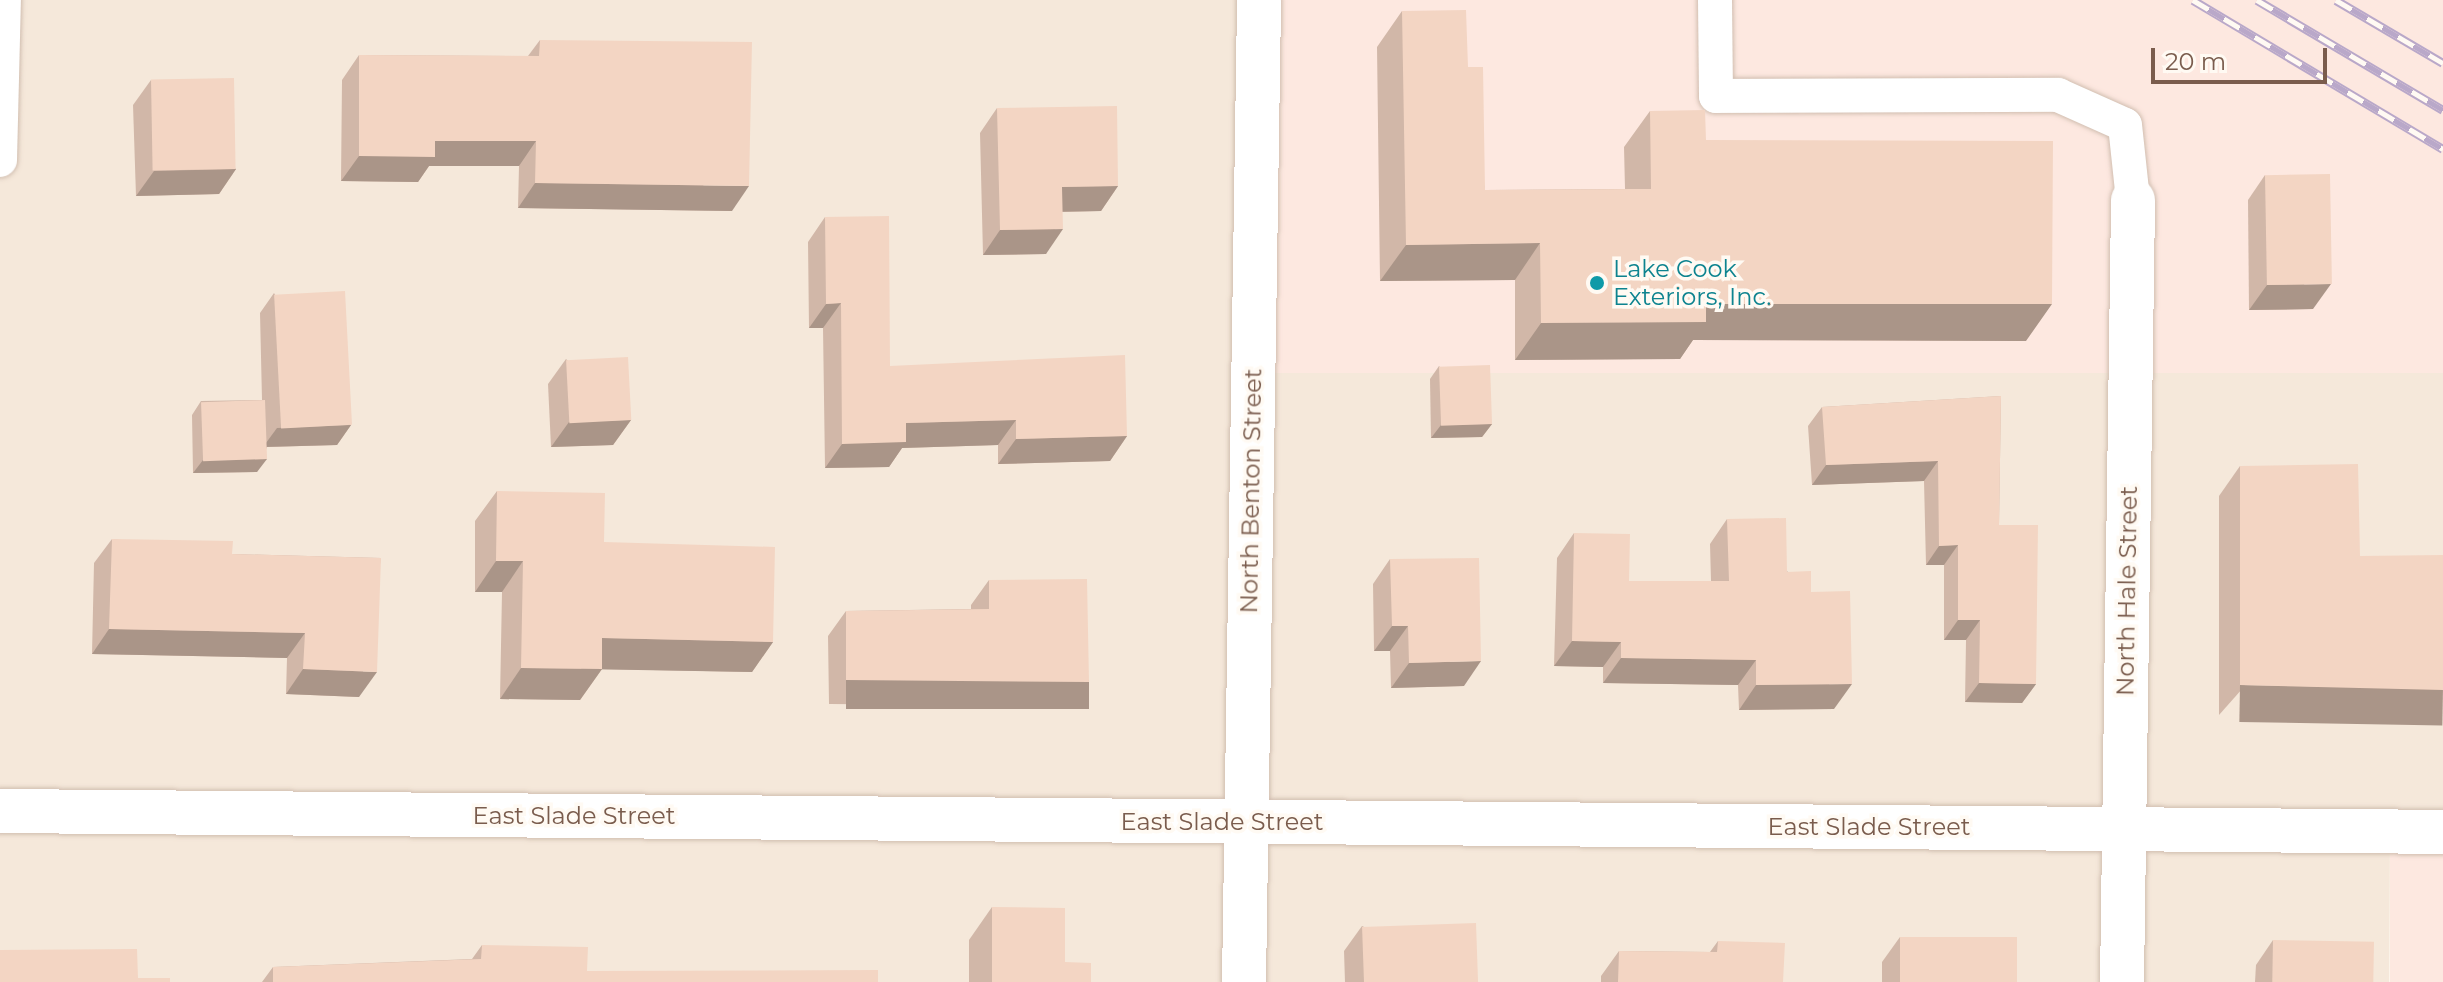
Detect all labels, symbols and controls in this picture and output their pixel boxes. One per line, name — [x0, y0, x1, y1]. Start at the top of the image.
scale bar — [2155, 32, 2331, 82]
text: 20 m — [2165, 47, 2226, 76]
place label: Lake Cook Exteriors, Inc. — [1613, 255, 1771, 311]
marker: Lake Cook Exteriors, Inc. — [1588, 274, 1606, 292]
street label: North Benton Street — [1234, 368, 1268, 614]
street label: North Hale Street — [2111, 486, 2143, 696]
street label: East Slade Street — [473, 802, 675, 830]
street label: East Slade Street — [1121, 808, 1323, 836]
street label: East Slade Street — [1768, 813, 1970, 841]

